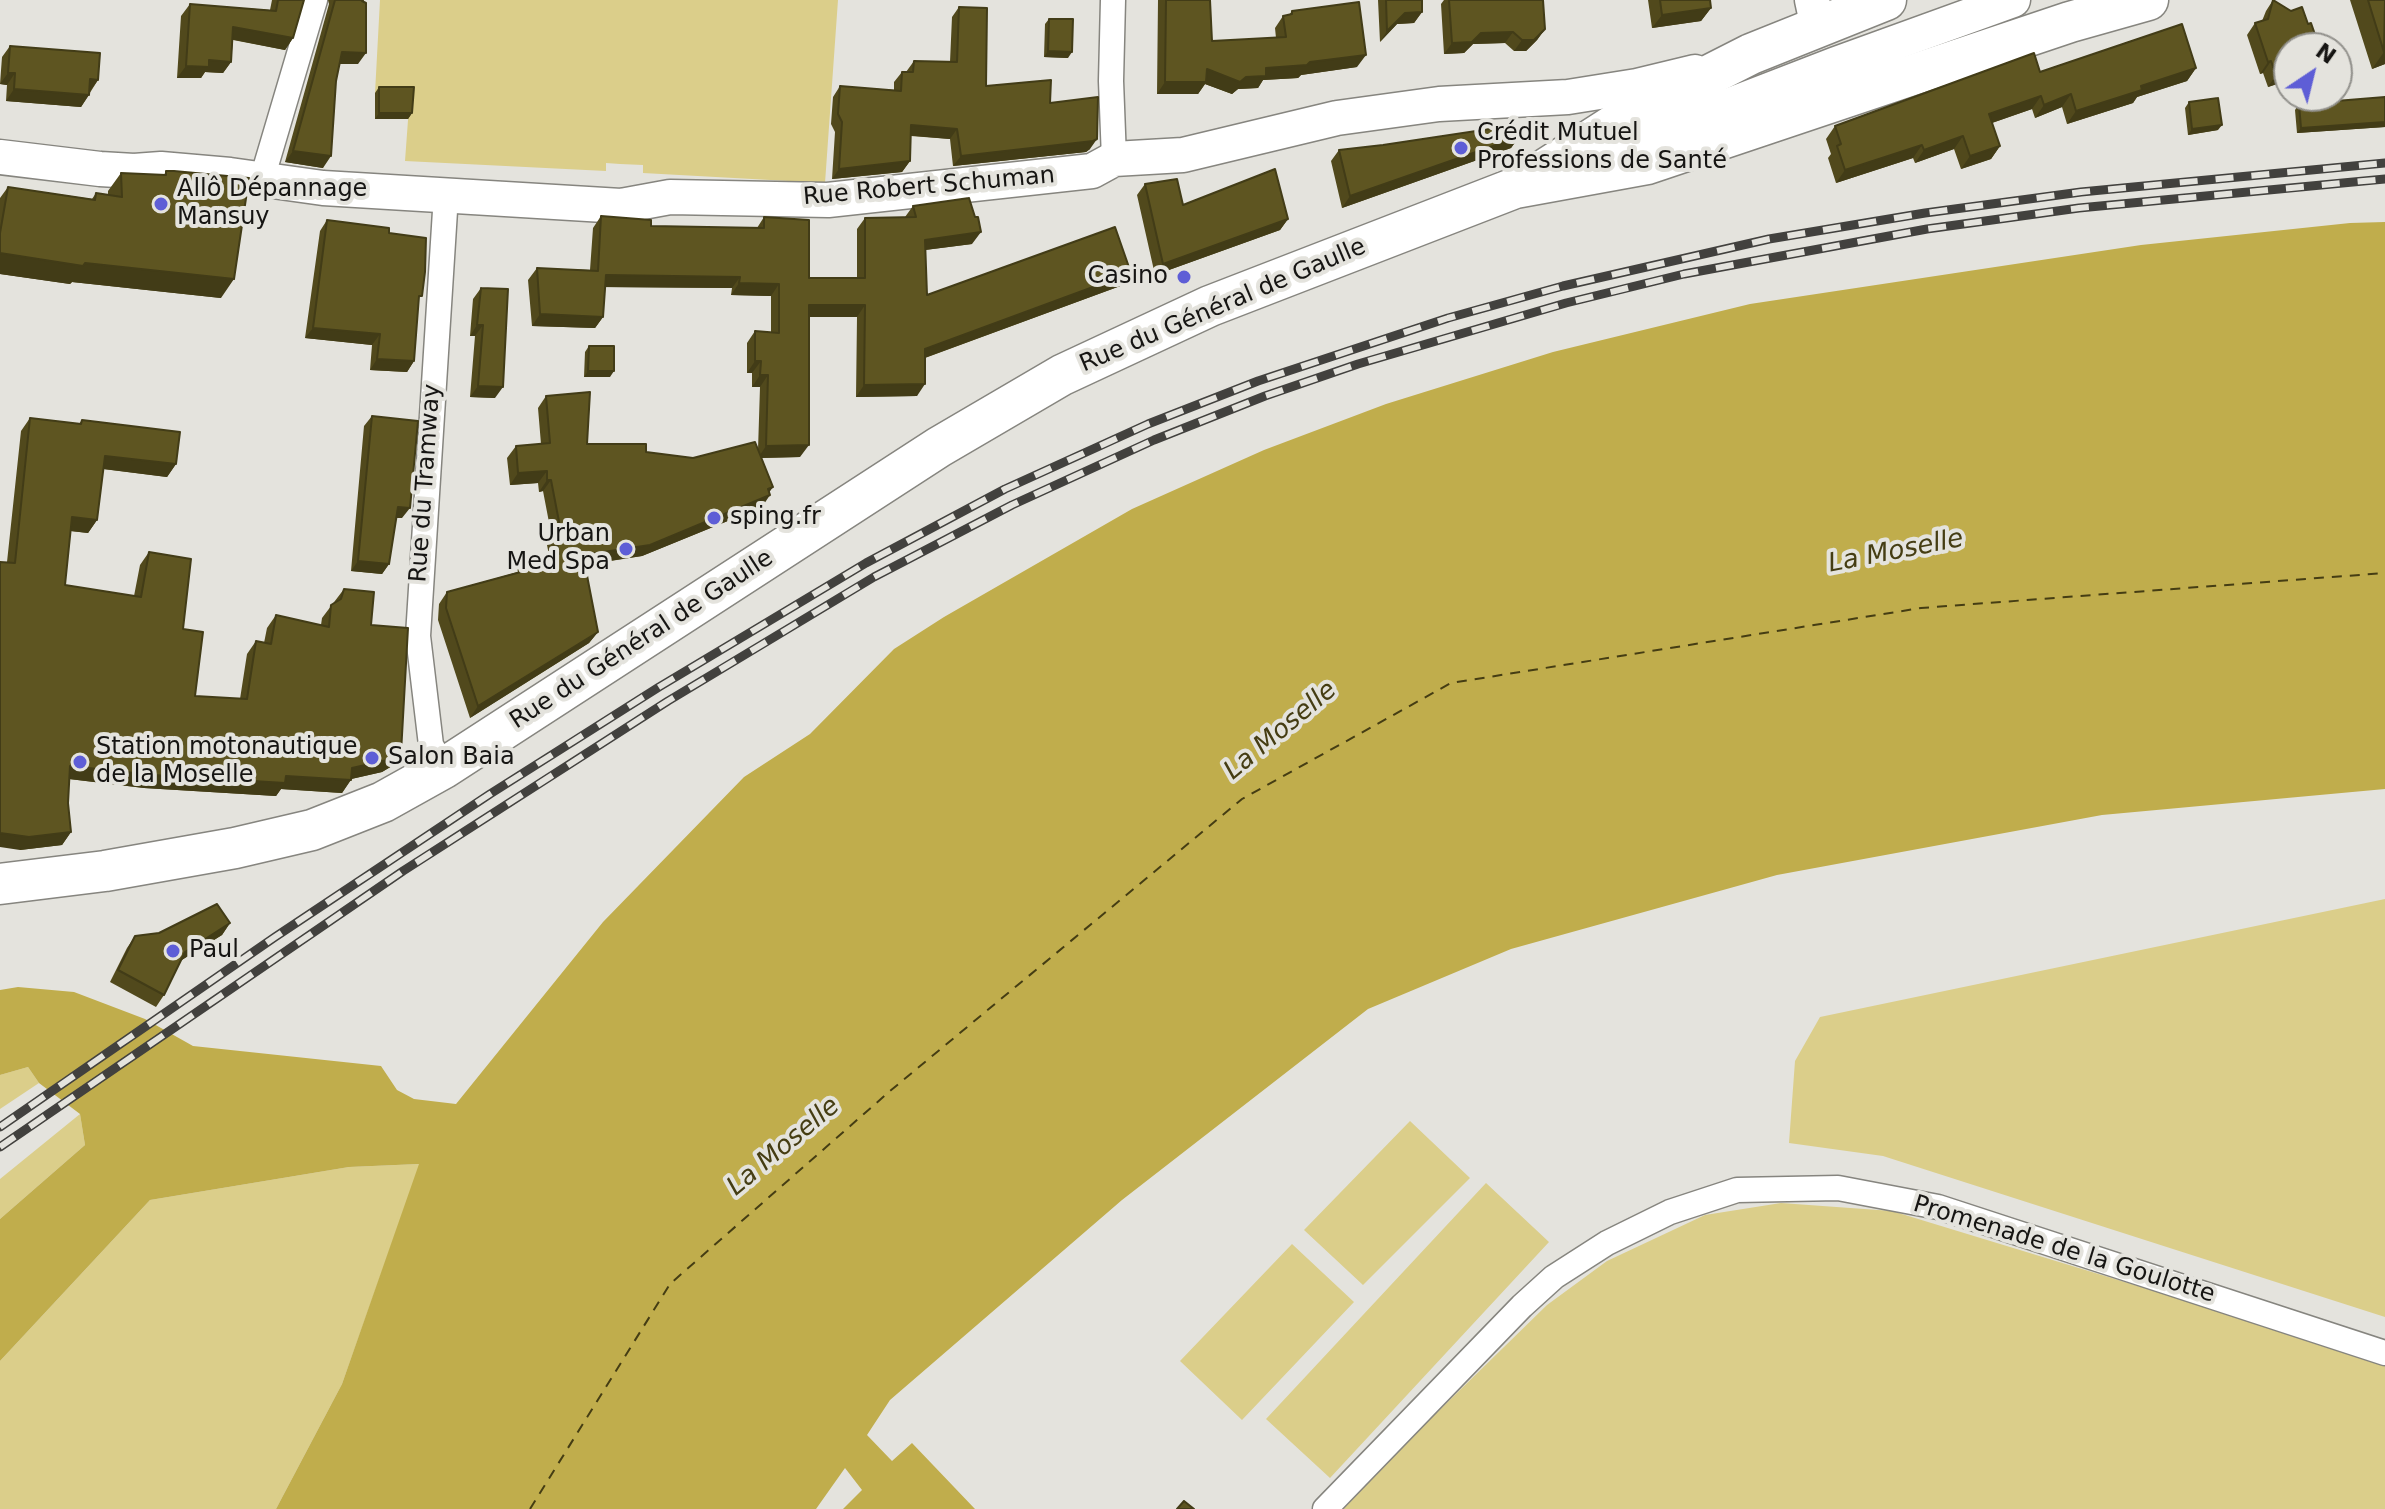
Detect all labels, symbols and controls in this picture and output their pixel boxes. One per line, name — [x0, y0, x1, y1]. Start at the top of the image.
north arrow — [2273, 32, 2353, 112]
text: N — [2311, 38, 2341, 69]
place label: Crédit Mutuel Professions de Santé — [1477, 120, 1727, 176]
marker: Crédit Mutuel Professions de Santé — [1452, 139, 1470, 157]
street label: Rue Robert Schuman — [802, 162, 1056, 212]
place label: Allô Dépannage Mansuy — [177, 176, 367, 232]
marker: Allô Dépannage Mansuy — [152, 195, 170, 213]
street label: Rue du Général de Gaulle — [1076, 233, 1370, 379]
place label: Casino — [1087, 263, 1168, 291]
marker: Casino — [1175, 268, 1193, 286]
street label: Rue du Tramway — [405, 383, 447, 583]
place label: sping.fr — [730, 504, 821, 532]
marker: sping.fr — [705, 509, 723, 527]
place label: Urban Med Spa — [506, 521, 610, 577]
water label: La Moselle — [1826, 524, 1966, 580]
marker: Urban Med Spa — [617, 540, 635, 558]
street label: Rue du Général de Gaulle — [505, 544, 779, 736]
water label: La Moselle — [1218, 675, 1344, 787]
place label: Station motonautique de la Moselle — [96, 734, 358, 790]
place label: Salon Baia — [388, 744, 515, 772]
marker: Salon Baia — [363, 749, 381, 767]
marker: Station motonautique de la Moselle — [71, 753, 89, 771]
place label: Paul — [189, 937, 239, 965]
marker: Paul — [164, 942, 182, 960]
water label: La Moselle — [721, 1091, 847, 1203]
street label: Promenade de la Goulotte — [1910, 1190, 2218, 1310]

